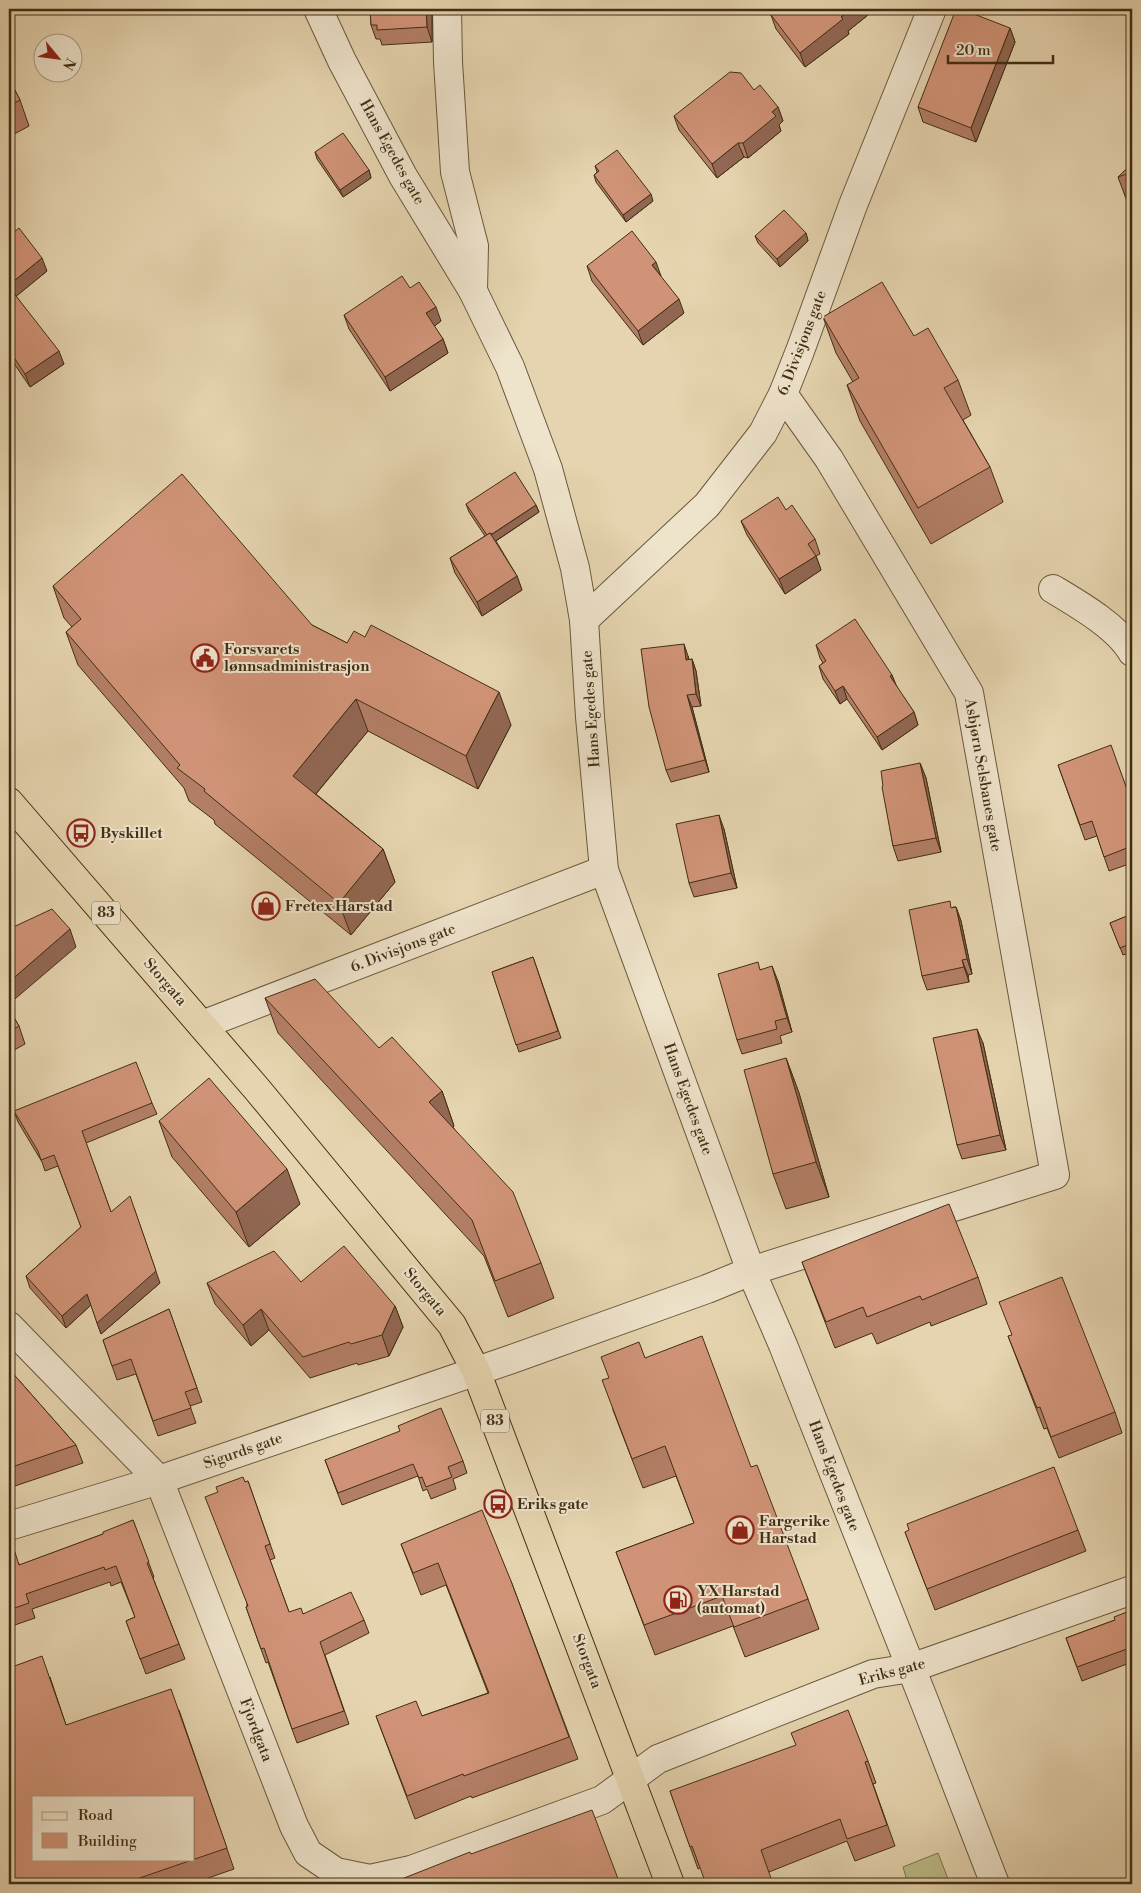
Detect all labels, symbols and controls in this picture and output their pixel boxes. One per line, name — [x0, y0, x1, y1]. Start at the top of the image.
north arrow — [32, 32, 82, 82]
scale bar — [948, 32, 1054, 64]
text: 20 m — [956, 41, 991, 60]
text: N — [58, 55, 79, 73]
street label: Hans Egedes gate — [355, 96, 429, 208]
street label: 6. Divisjons gate — [773, 288, 831, 398]
place label: Forsvarets lønnsadministrasjon — [224, 640, 370, 676]
public building icon: Forsvarets lønnsadministrasjon — [190, 643, 220, 673]
street label: Hans Egedes gate — [577, 650, 605, 768]
street label: Asbjørn Selsbanes gate — [960, 696, 1006, 853]
bus stop icon: Byskillet — [66, 818, 96, 848]
place label: Byskillet — [100, 824, 163, 843]
shop icon: Fretex Harstad — [251, 891, 281, 921]
place label: Fretex Harstad — [285, 897, 394, 916]
road number: 83 — [92, 901, 120, 924]
street label: 6. Divisjons gate — [348, 919, 458, 977]
street label: Storgata — [139, 954, 191, 1010]
street label: Hans Egedes gate — [659, 1040, 717, 1158]
street label: Storgata — [399, 1264, 451, 1320]
road number: 83 — [481, 1410, 509, 1432]
street label: Hans Egedes gate — [804, 1418, 864, 1534]
street label: Sigurds gate — [201, 1429, 285, 1473]
bus stop icon: Eriks gate — [483, 1489, 513, 1519]
place label: Eriks gate — [517, 1495, 589, 1514]
place label: Fargerike Harstad — [759, 1512, 830, 1548]
shop icon: Fargerike Harstad — [725, 1515, 755, 1545]
place label: YX Harstad (automat) — [697, 1582, 780, 1618]
fuel station icon: YX Harstad (automat) — [663, 1585, 693, 1615]
street label: Storgata — [568, 1631, 606, 1691]
street label: Eriks gate — [857, 1654, 927, 1690]
street label: Fjordgata — [235, 1696, 277, 1765]
legend — [32, 1796, 195, 1860]
text: Road — [78, 1806, 113, 1825]
text: Building — [77, 1832, 137, 1851]

